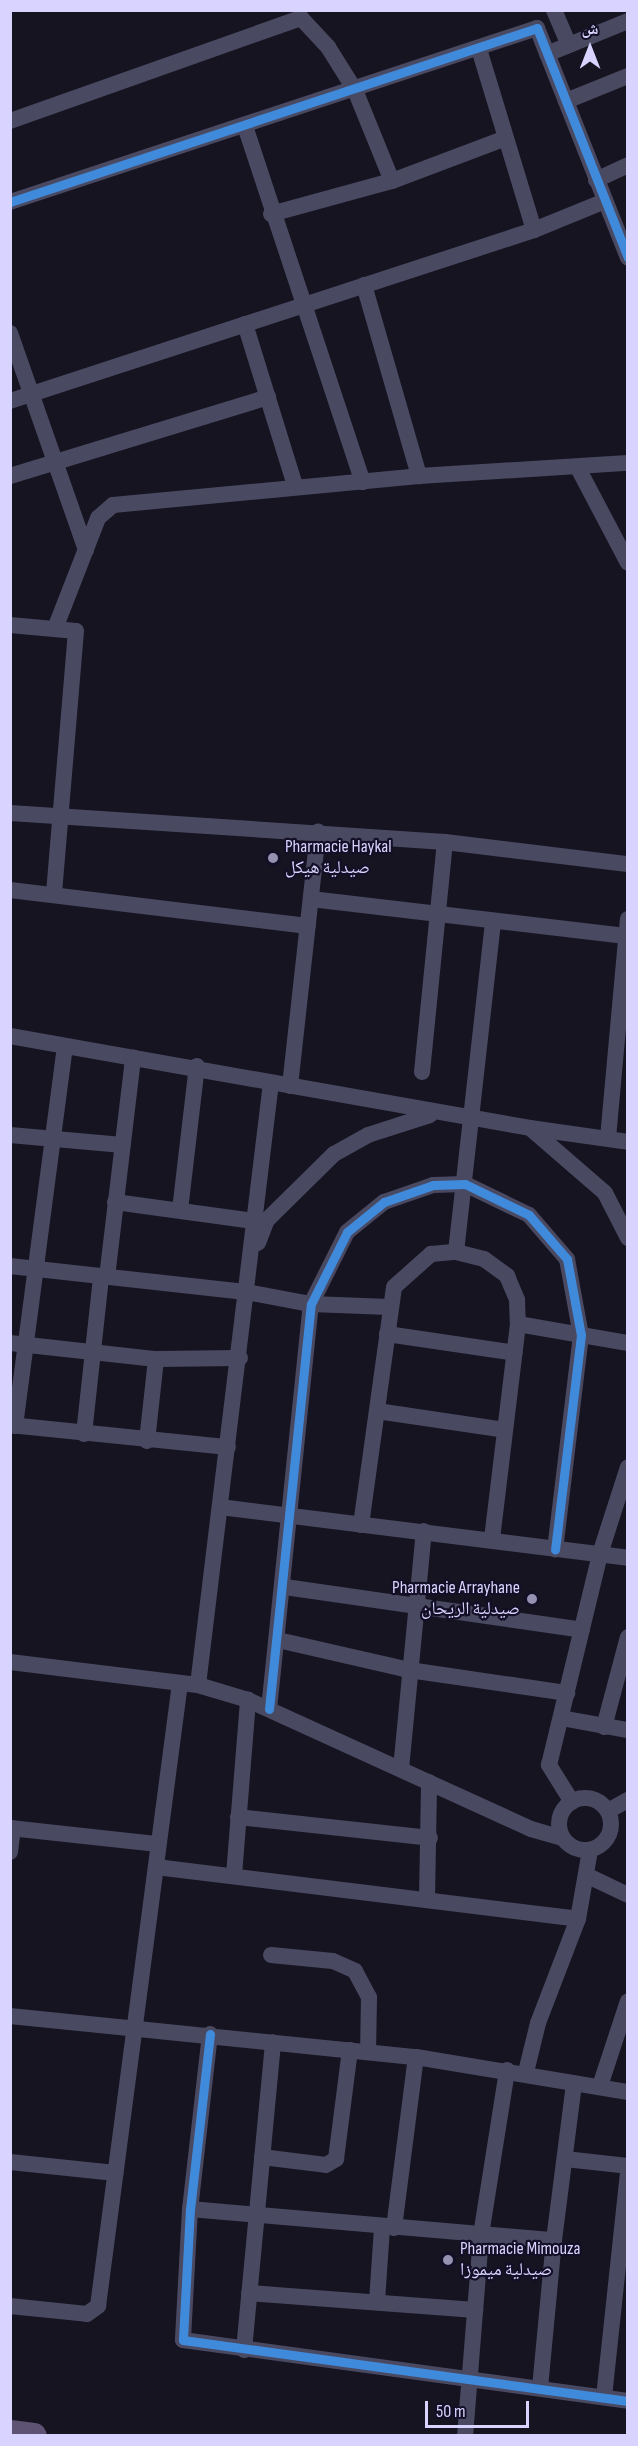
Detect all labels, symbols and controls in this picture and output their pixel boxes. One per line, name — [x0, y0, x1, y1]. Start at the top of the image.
north arrow — [560, 18, 620, 78]
text: ش — [582, 20, 598, 39]
place label: Pharmacie Haykal صيدلية هيكل — [285, 837, 392, 880]
marker: Pharmacie Haykal صيدلية هيكل — [266, 851, 280, 865]
place label: Pharmacie Arrayhane صيدلية الريحان — [392, 1578, 520, 1620]
marker: Pharmacie Arrayhane صيدلية الريحان — [525, 1592, 539, 1606]
place label: Pharmacie Mimouza صيدلية ميموزا — [460, 2239, 581, 2282]
marker: Pharmacie Mimouza صيدلية ميموزا — [441, 2253, 455, 2267]
scale bar — [428, 2389, 532, 2427]
text: 50 m — [436, 2401, 466, 2422]

